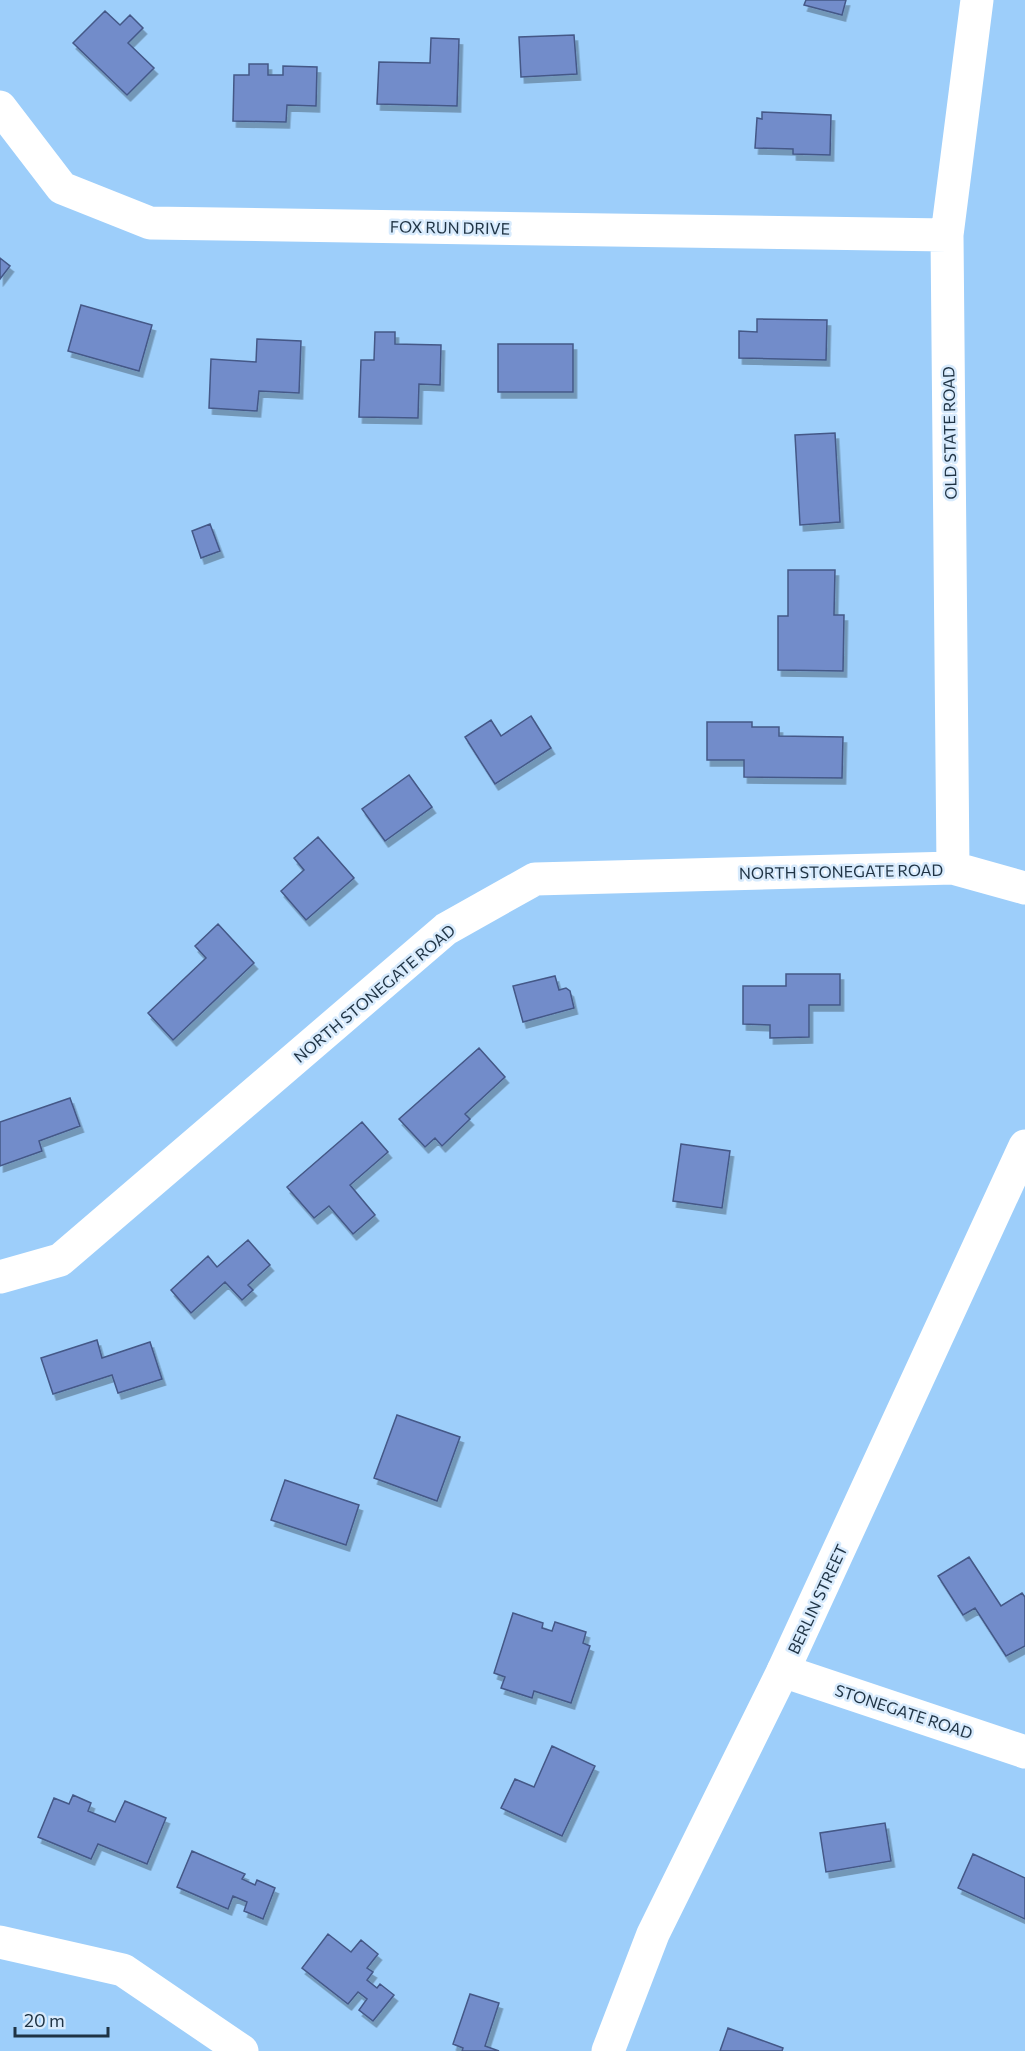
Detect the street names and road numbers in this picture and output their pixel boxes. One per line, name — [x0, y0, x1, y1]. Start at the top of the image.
street label: FOX RUN DRIVE — [390, 216, 510, 238]
street label: OLD STATE ROAD — [938, 366, 960, 500]
street label: NORTH STONEGATE ROAD — [739, 860, 943, 882]
street label: NORTH STONEGATE ROAD — [290, 920, 458, 1066]
street label: BERLIN STREET — [783, 1541, 851, 1657]
street label: STONEGATE ROAD — [833, 1680, 975, 1742]

